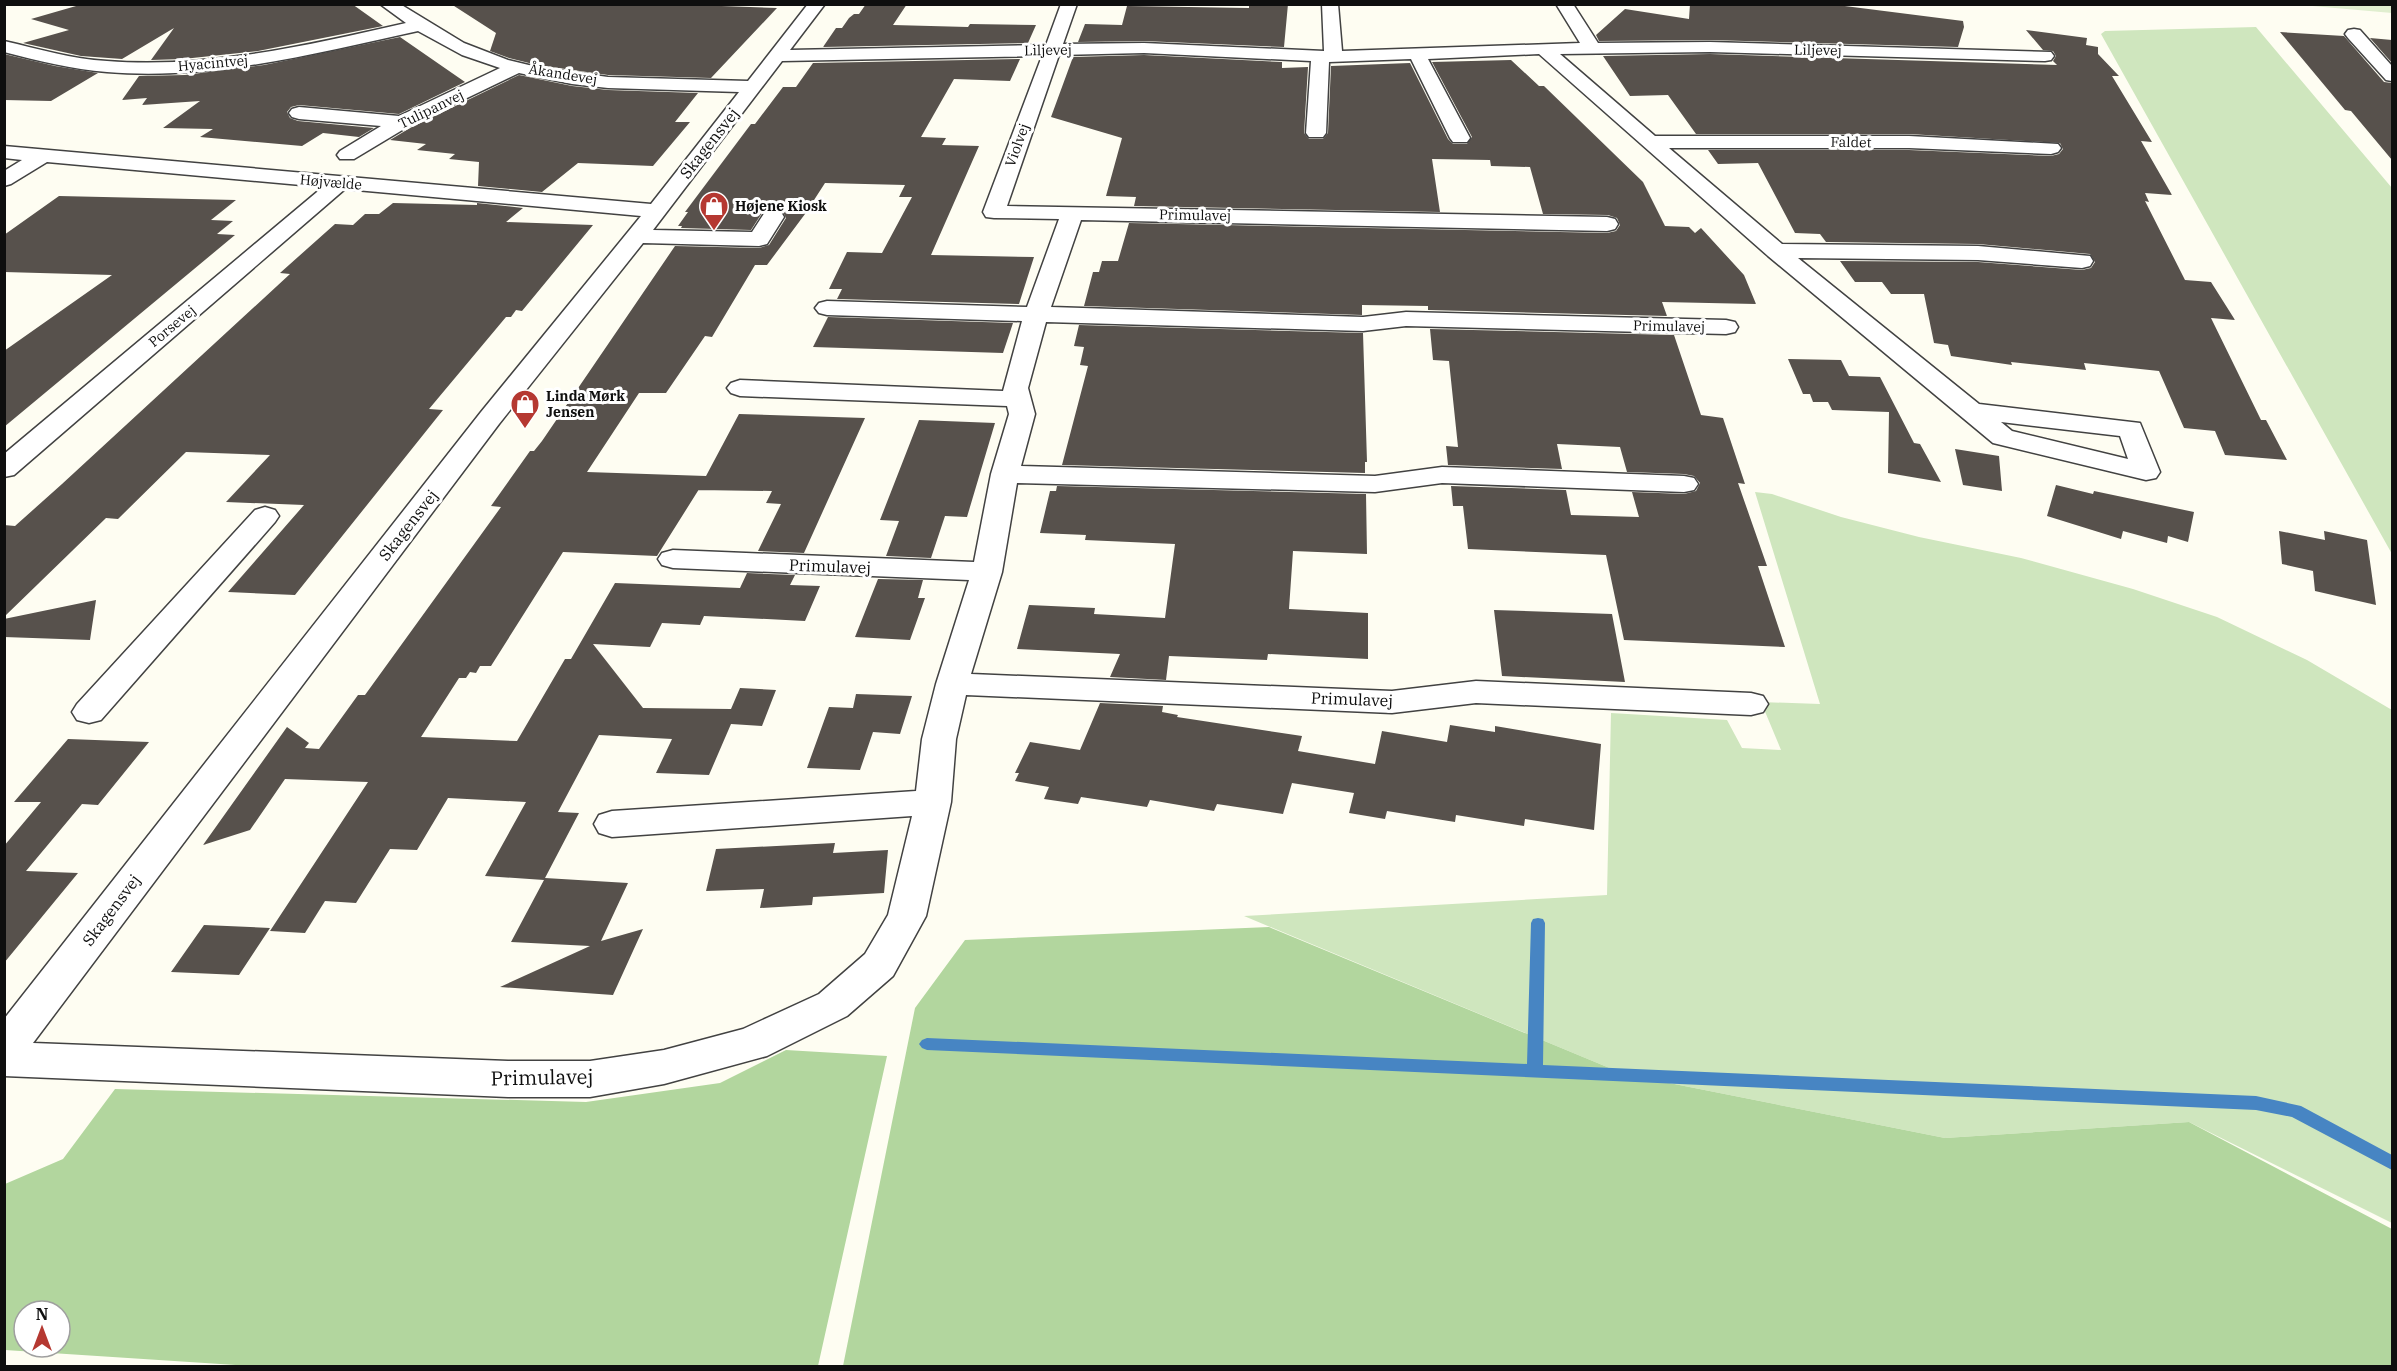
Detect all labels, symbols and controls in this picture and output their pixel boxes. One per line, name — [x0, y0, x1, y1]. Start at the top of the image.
street label: Liljevej — [1024, 41, 1072, 59]
street label: Liljevej — [1794, 41, 1842, 59]
street label: Hyacintvej — [177, 51, 249, 75]
street label: Åkandevej — [527, 59, 599, 88]
street label: Tulipanvej — [395, 85, 467, 133]
street label: Skagensvej — [675, 104, 743, 182]
street label: Violvej — [1001, 121, 1033, 169]
street label: Faldet — [1830, 133, 1872, 151]
street label: Højvælde — [299, 170, 363, 194]
shop icon: Højene Kiosk — [698, 190, 730, 232]
place label: Højene Kiosk — [735, 197, 827, 215]
street label: Primulavej — [1159, 205, 1231, 225]
street label: Porsevej — [145, 301, 199, 351]
street label: Primulavej — [1633, 316, 1705, 336]
place label: Linda Mørk Jensen — [546, 387, 625, 421]
shop icon: Linda Mørk Jensen — [509, 388, 541, 430]
street label: Skagensvej — [374, 486, 442, 564]
street label: Primulavej — [789, 555, 871, 577]
street label: Primulavej — [1311, 688, 1393, 710]
street label: Skagensvej — [78, 870, 144, 950]
street label: Primulavej — [490, 1063, 594, 1091]
north arrow — [12, 1299, 72, 1359]
text: N — [36, 1304, 48, 1324]

